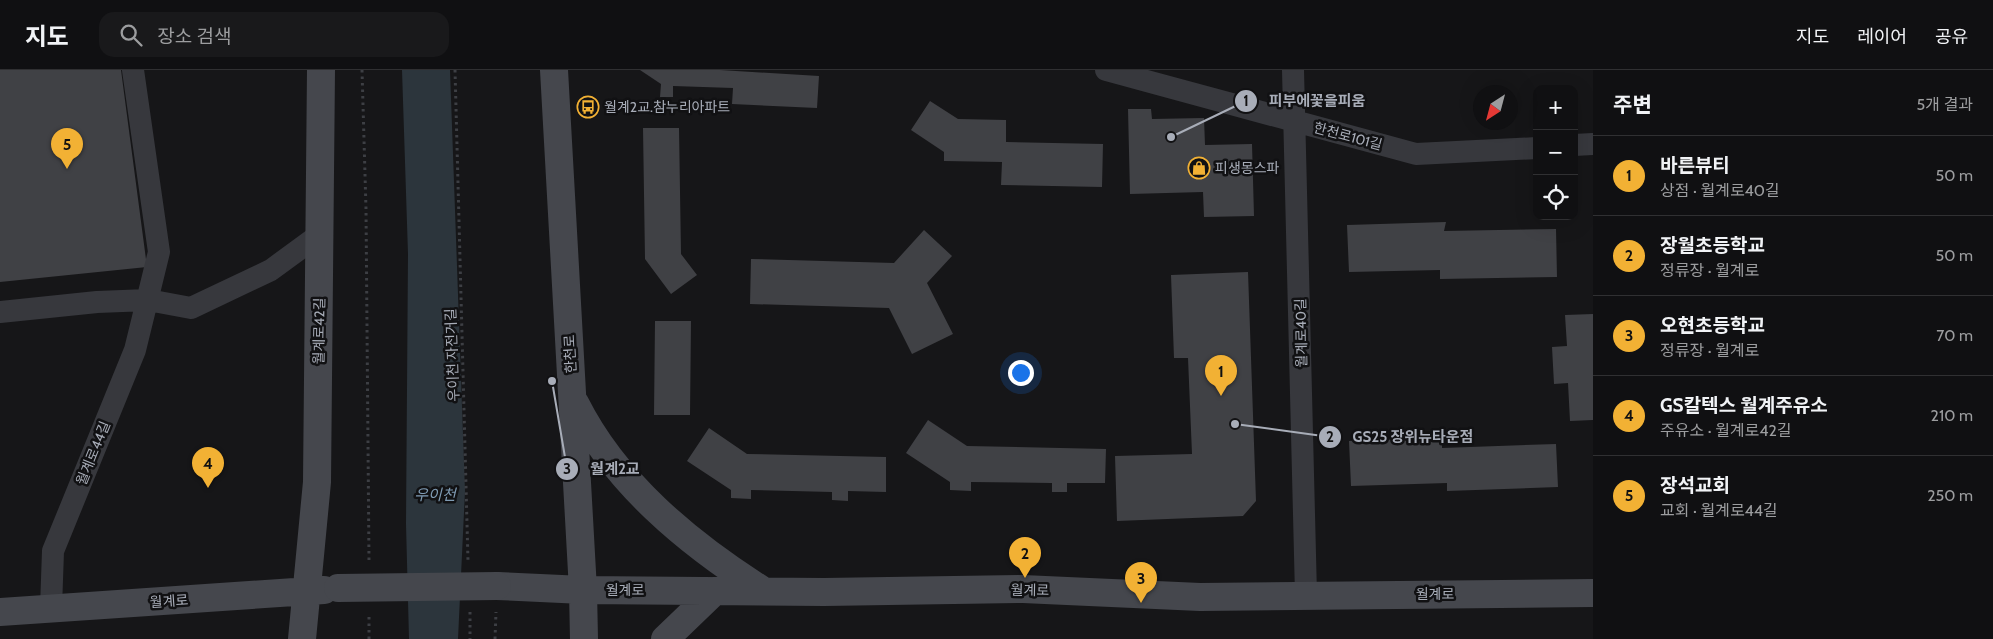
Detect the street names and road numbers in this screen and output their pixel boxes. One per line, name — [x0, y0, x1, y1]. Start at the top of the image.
street label: 한천로101길 — [1312, 118, 1384, 154]
street label: 월계로42길 — [309, 297, 329, 365]
street label: 월계로40길 — [1291, 298, 1311, 368]
street label: 우이천 자전거길 — [441, 308, 463, 402]
street label: 한천로 — [560, 334, 580, 374]
street label: 월계로44길 — [72, 418, 114, 488]
street label: 월계로 — [606, 581, 644, 599]
street label: 월계로 — [1011, 581, 1050, 599]
street label: 월계로 — [1416, 585, 1454, 603]
street label: 월계로 — [149, 591, 189, 611]

